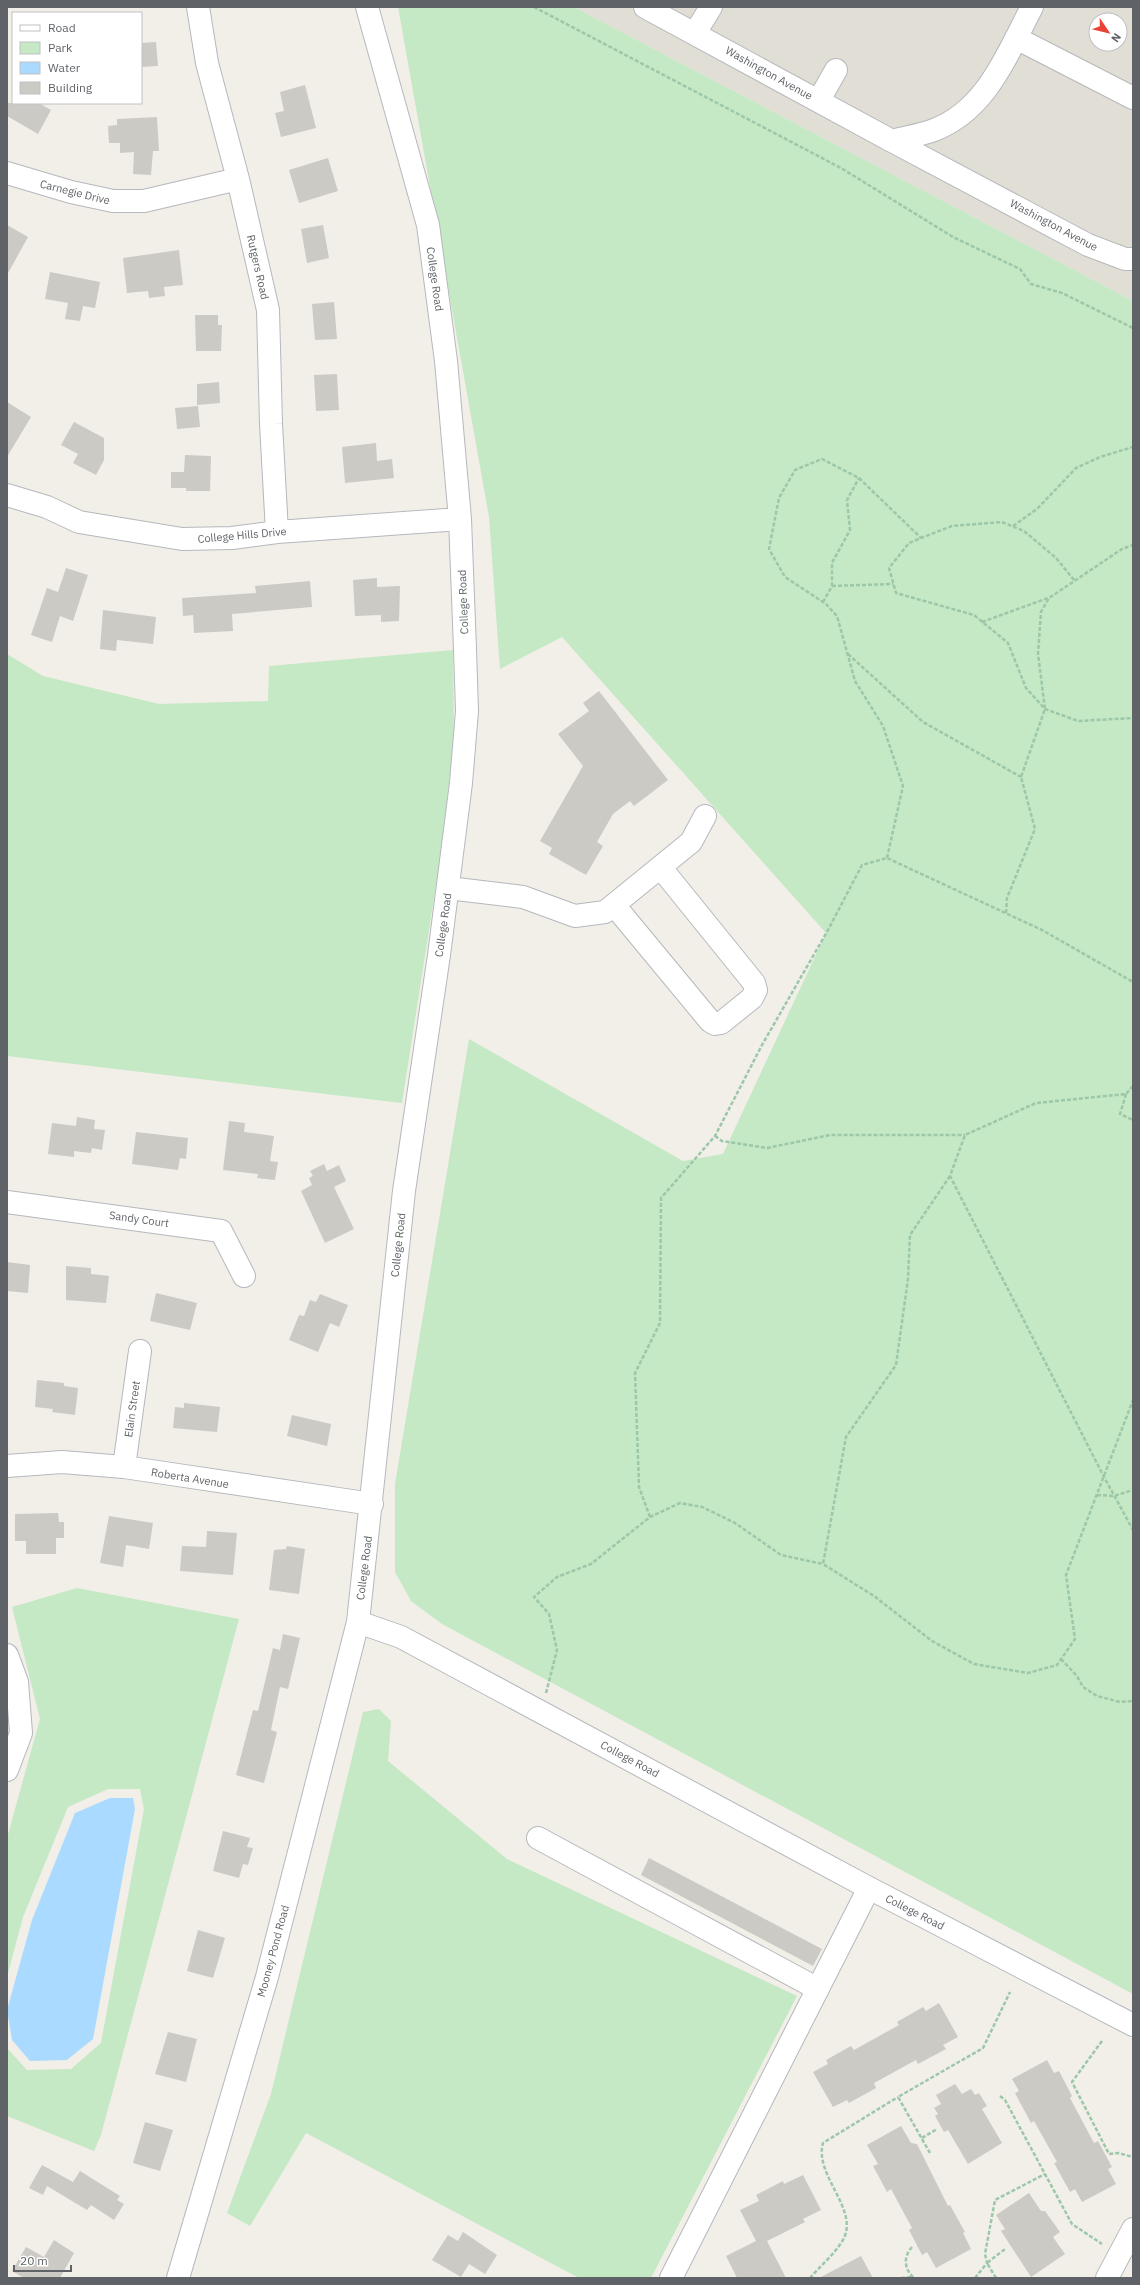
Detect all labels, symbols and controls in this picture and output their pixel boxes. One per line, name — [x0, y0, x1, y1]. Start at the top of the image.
legend — [12, 12, 142, 104]
north arrow — [1088, 12, 1128, 52]
text: Road — [48, 20, 76, 35]
text: N — [1108, 30, 1124, 45]
text: Park — [48, 40, 73, 55]
street label: Washington Avenue — [723, 43, 815, 103]
text: Water — [48, 60, 81, 75]
text: Building — [48, 80, 93, 95]
street label: Carnegie Drive — [38, 177, 112, 207]
street label: Washington Avenue — [1008, 196, 1100, 254]
street label: Rutgers Road — [244, 233, 272, 301]
street label: College Road — [424, 246, 446, 312]
street label: College Hills Drive — [197, 524, 287, 546]
street label: College Road — [455, 569, 471, 635]
street label: College Road — [432, 892, 454, 958]
street label: Sandy Court — [108, 1208, 170, 1230]
street label: College Road — [388, 1212, 408, 1278]
street label: Elain Street — [121, 1380, 143, 1438]
street label: Roberta Avenue — [150, 1465, 230, 1491]
street label: College Road — [353, 1535, 375, 1601]
street label: College Road — [598, 1738, 662, 1780]
street label: College Road — [883, 1891, 947, 1933]
street label: Mooney Pond Road — [254, 1903, 292, 1999]
scale bar — [14, 2247, 71, 2273]
text: 20 m — [20, 2253, 48, 2268]

